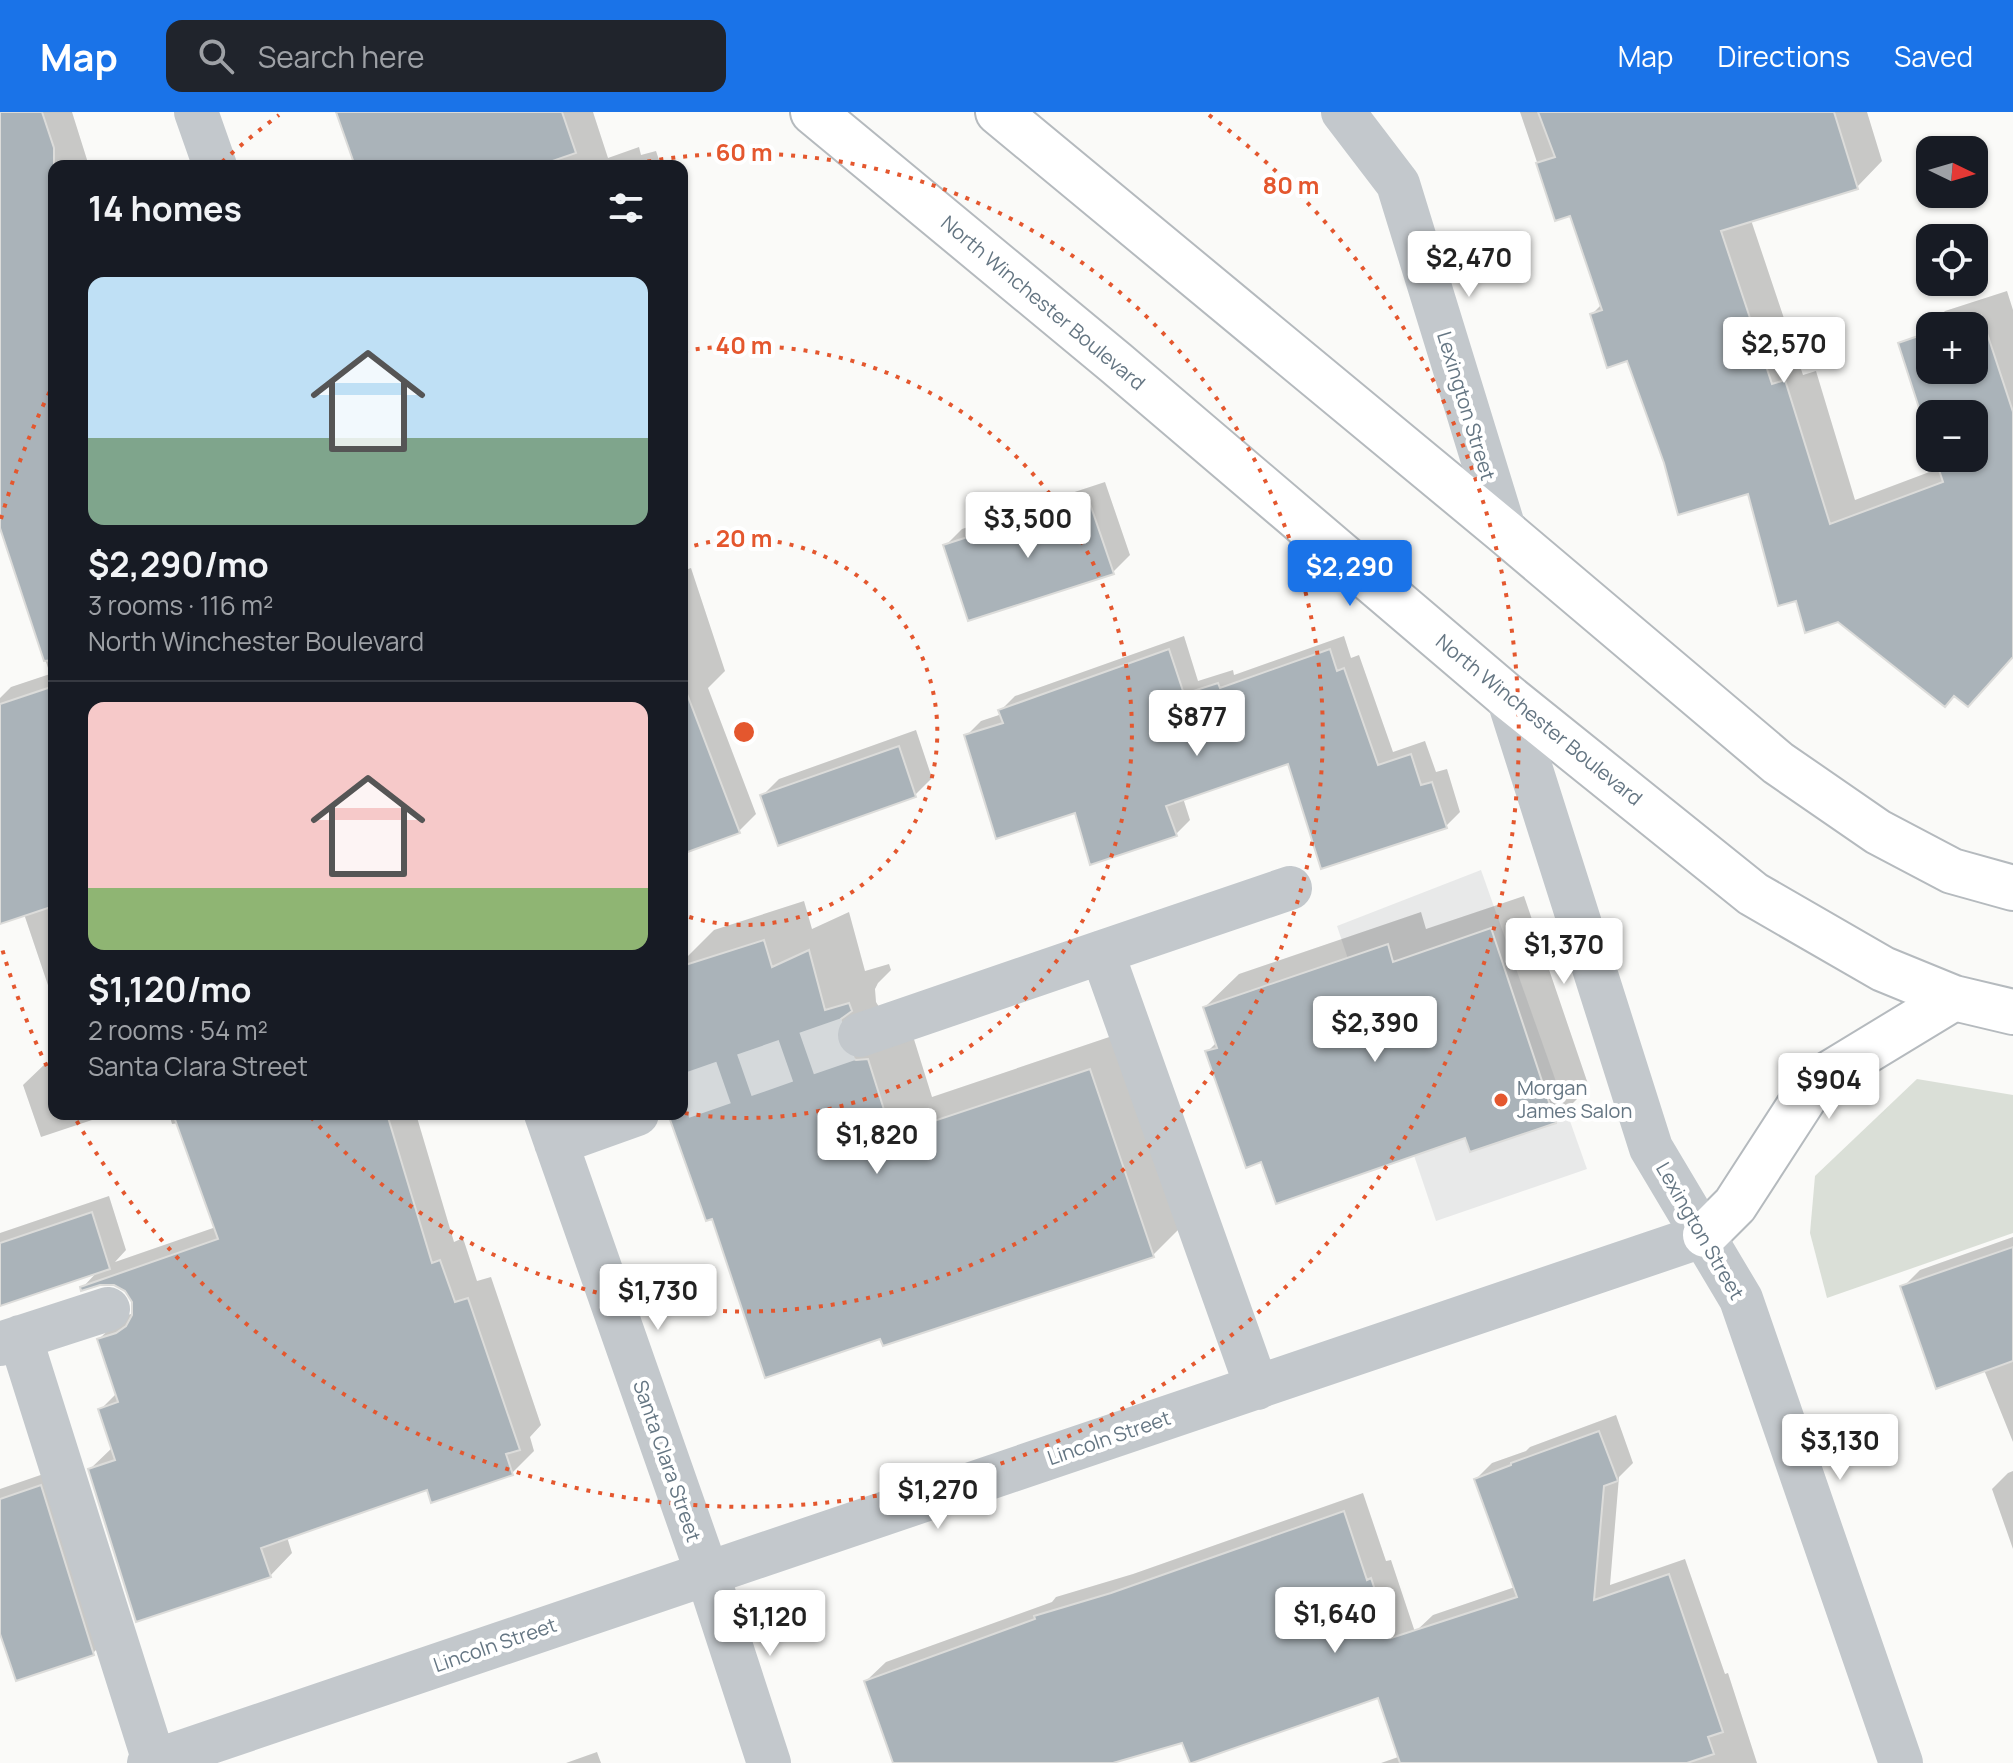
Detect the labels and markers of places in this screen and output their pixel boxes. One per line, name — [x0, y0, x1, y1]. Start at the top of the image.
pin: $2,470 — [1404, 231, 1534, 299]
pin: $2,570 — [1719, 317, 1849, 385]
pin: $3,500 — [963, 492, 1093, 560]
pin: $2,290 — [1285, 540, 1415, 608]
pin: $877 — [1150, 690, 1244, 758]
centre of rings — [730, 718, 758, 746]
pin: $1,370 — [1499, 918, 1629, 986]
pin: $2,390 — [1310, 996, 1440, 1064]
pin: $904 — [1782, 1053, 1876, 1121]
place label: Morgan James Salon — [1517, 1074, 1632, 1124]
marker: Morgan James Salon — [1492, 1091, 1510, 1109]
pin: $1,820 — [812, 1108, 942, 1176]
pin: $1,730 — [593, 1264, 723, 1332]
pin: $3,130 — [1775, 1414, 1905, 1482]
pin: $1,270 — [873, 1463, 1003, 1531]
pin: $1,640 — [1270, 1587, 1400, 1655]
pin: $1,120 — [705, 1590, 835, 1658]

